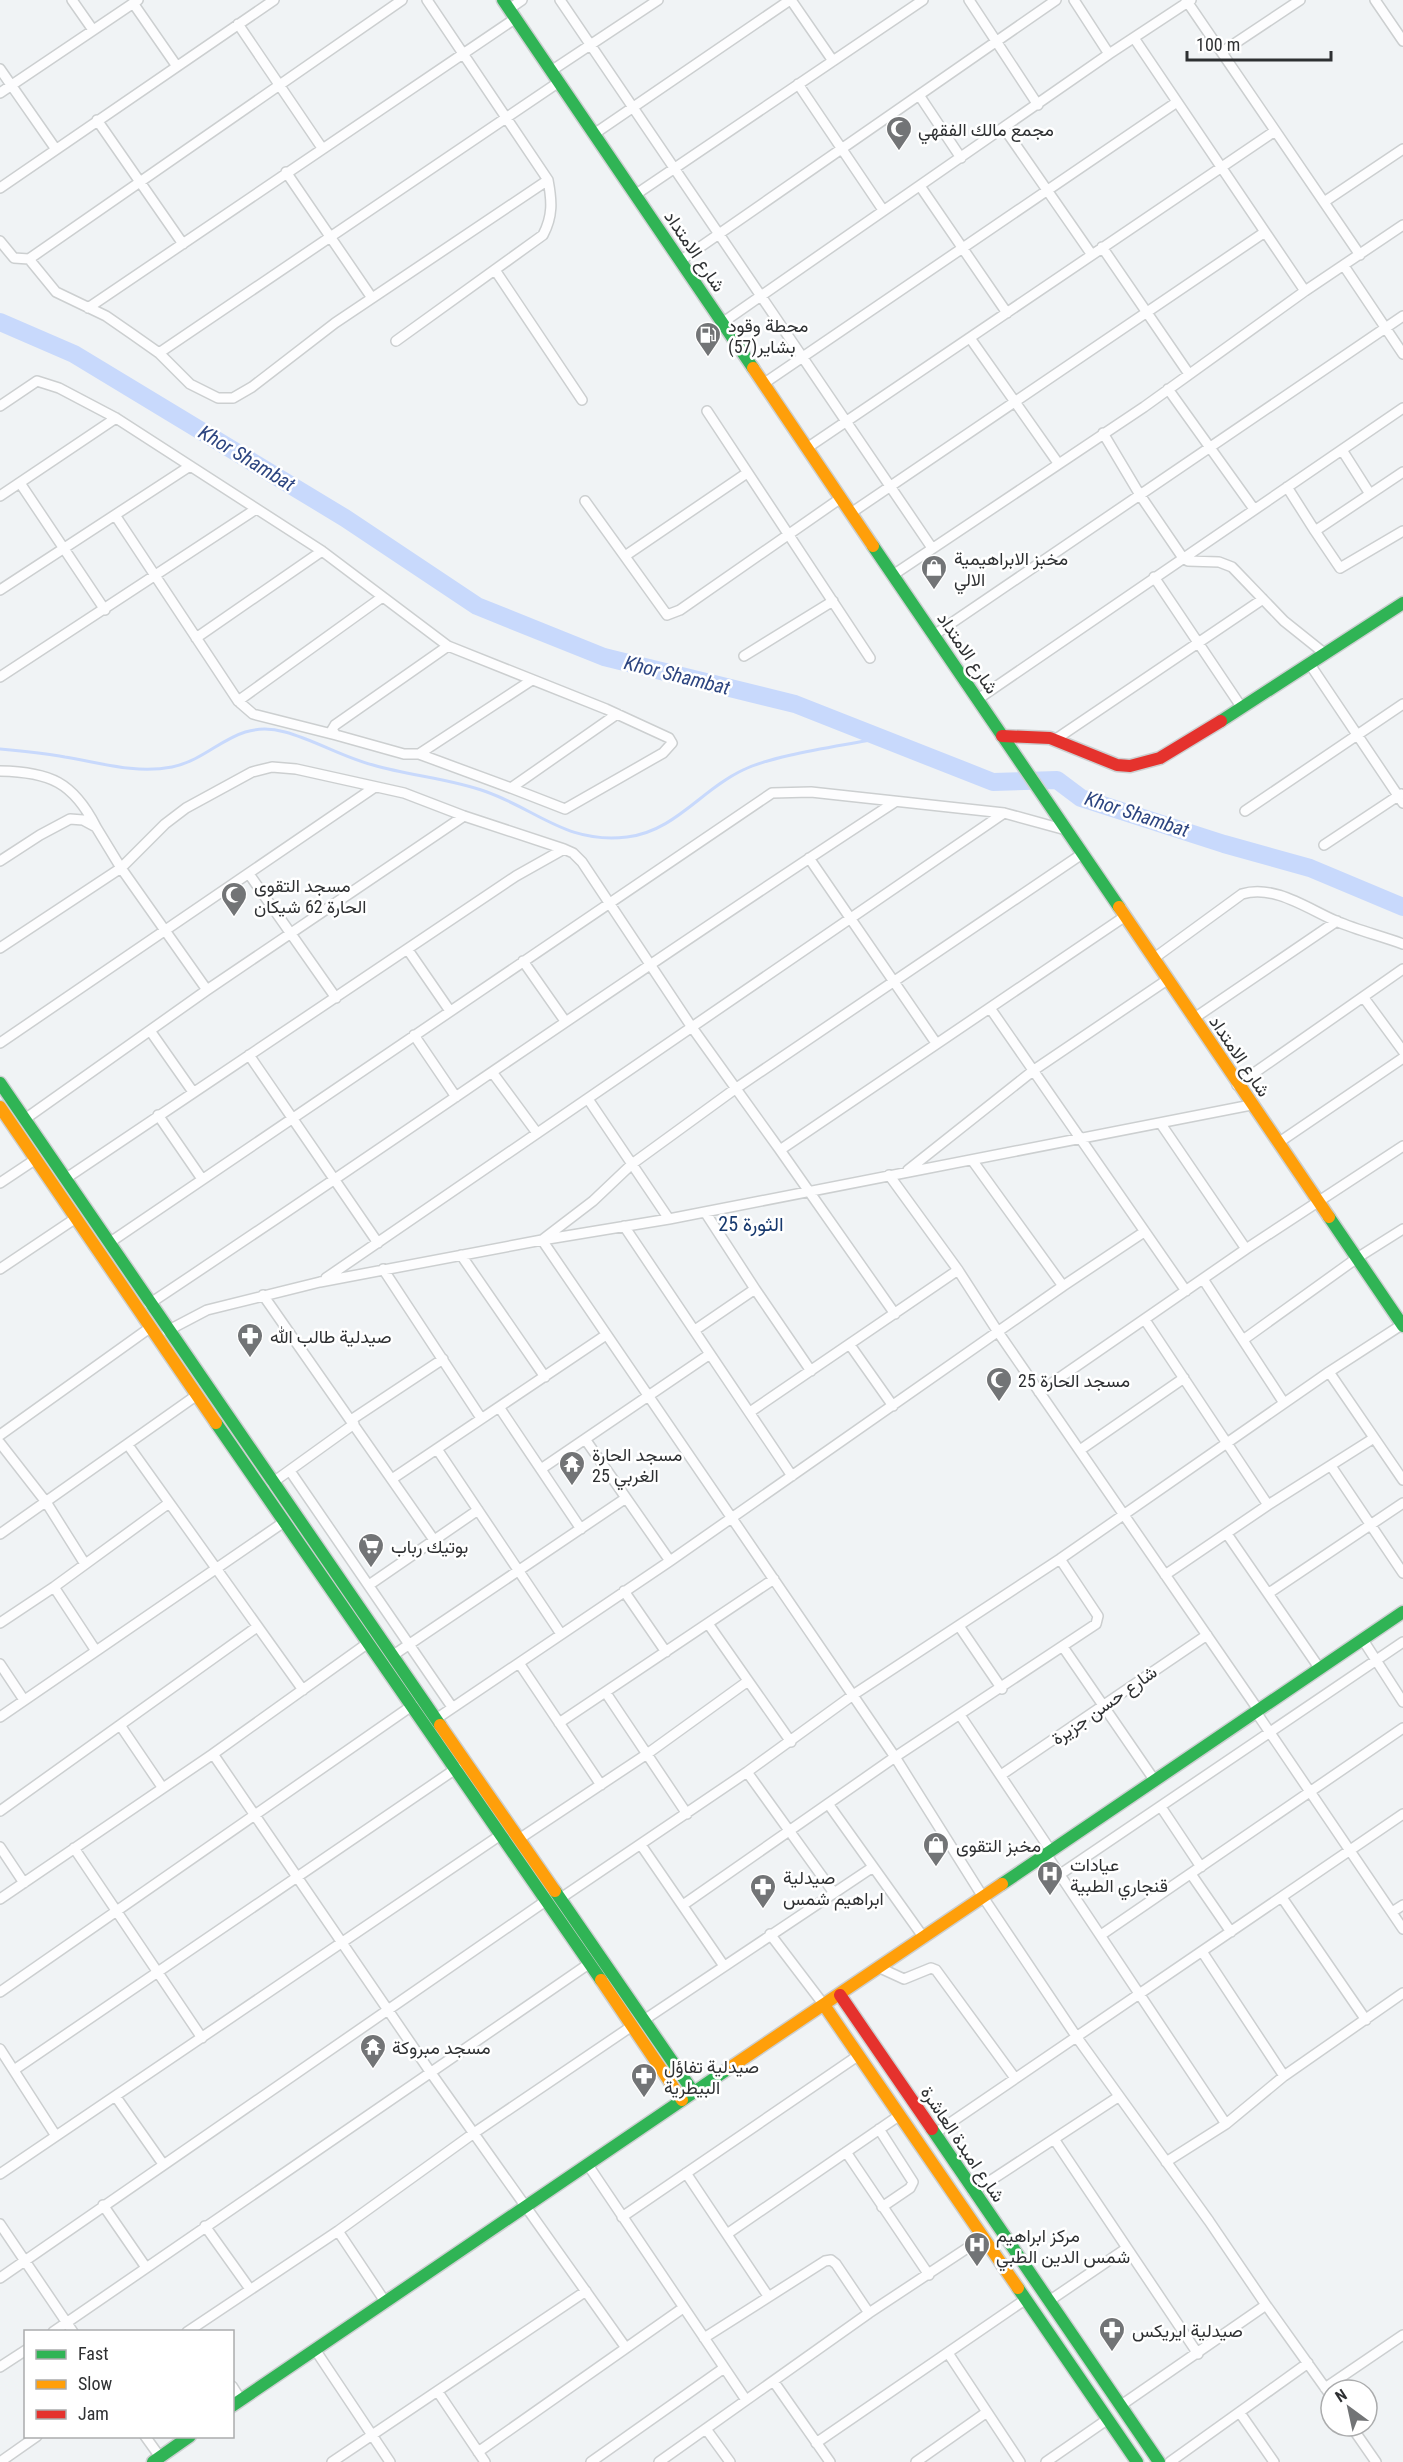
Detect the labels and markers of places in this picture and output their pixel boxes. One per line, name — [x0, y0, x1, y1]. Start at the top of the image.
mosque icon: مجمع مالك الفقهي — [884, 114, 914, 152]
place label: مجمع مالك الفقهي — [918, 119, 1054, 145]
place label: محطة وقود بشاير(57) — [728, 315, 808, 358]
fuel station icon: محطة وقود بشاير(57) — [693, 320, 723, 358]
place label: مخبز الابراهيمية الالي — [954, 548, 1068, 595]
shop icon: مخبز الابراهيمية الالي — [919, 553, 949, 591]
place label: مسجد التقوى الحارة 62 شيكان — [254, 875, 366, 918]
mosque icon: مسجد التقوى الحارة 62 شيكان — [219, 880, 249, 918]
pharmacy icon: صيدلية طالب الله — [235, 1321, 265, 1359]
place label: صيدلية طالب الله — [270, 1326, 391, 1347]
mosque icon: مسجد الحارة 25 — [984, 1365, 1014, 1403]
place label: مسجد الحارة 25 — [1018, 1370, 1130, 1392]
place label: مسجد الحارة 25 الغربي — [592, 1444, 682, 1491]
temple icon: مسجد الحارة 25 الغربي — [557, 1449, 587, 1487]
supermarket icon: بوتيك رباب — [356, 1531, 386, 1569]
place label: بوتيك رباب — [391, 1536, 468, 1558]
shop icon: مخبز التقوى — [921, 1830, 951, 1868]
place label: مخبز التقوى — [956, 1835, 1041, 1857]
place label: عيادات قنجاري الطبية — [1070, 1854, 1168, 1901]
hospital icon: عيادات قنجاري الطبية — [1035, 1859, 1065, 1897]
place label: صيدلية ابراهيم شمس — [783, 1867, 884, 1911]
pharmacy icon: صيدلية ابراهيم شمس — [748, 1872, 778, 1910]
temple icon: مسجد مبروكة — [358, 2032, 388, 2070]
place label: مسجد مبروكة — [392, 2037, 491, 2059]
place label: صيدلية تفاؤل البيطرية — [664, 2056, 759, 2099]
pharmacy icon: صيدلية تفاؤل البيطرية — [629, 2061, 659, 2099]
place label: مركز ابراهيم شمس الدين الطبي — [996, 2225, 1130, 2272]
hospital icon: مركز ابراهيم شمس الدين الطبي — [962, 2230, 992, 2268]
pharmacy icon: صيدلية ايريكس — [1097, 2315, 1127, 2353]
place label: صيدلية ايريكس — [1132, 2320, 1243, 2342]

